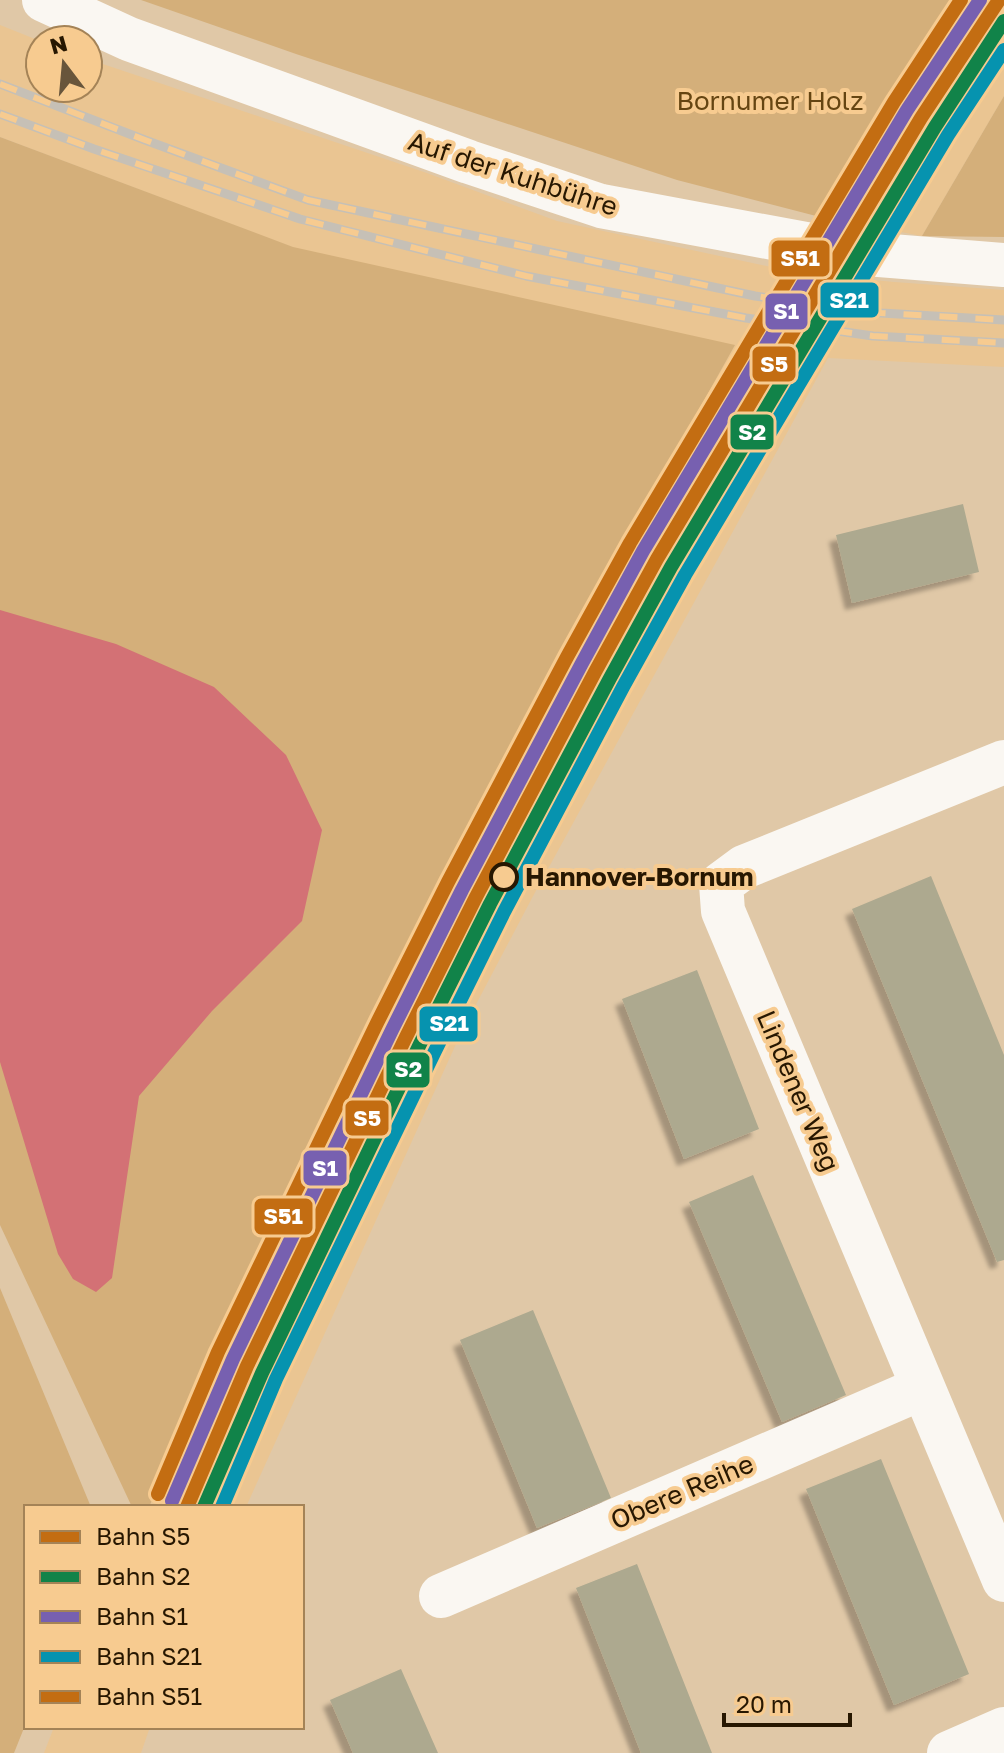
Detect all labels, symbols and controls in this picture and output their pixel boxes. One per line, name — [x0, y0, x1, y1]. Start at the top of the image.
north arrow — [24, 24, 104, 104]
text: N — [47, 29, 70, 60]
park label: Bornumer Holz — [677, 85, 863, 116]
street label: Auf der Kuhbühre — [405, 125, 622, 222]
line badge: S51 — [770, 239, 831, 278]
text: S51 — [780, 244, 820, 271]
line badge: S21 — [819, 281, 880, 319]
text: S21 — [829, 286, 869, 313]
line badge: S1 — [764, 292, 809, 331]
text: S1 — [773, 297, 799, 324]
line badge: S5 — [751, 345, 797, 383]
text: S5 — [760, 350, 788, 377]
line badge: S2 — [729, 413, 775, 451]
text: S2 — [738, 418, 766, 445]
place label: Hannover-Bornum — [525, 861, 754, 892]
marker: Hannover-Bornum — [490, 863, 518, 891]
line badge: S21 — [418, 1005, 479, 1043]
street label: Lindener Weg — [751, 1006, 846, 1176]
text: S21 — [429, 1009, 469, 1036]
line badge: S2 — [385, 1051, 431, 1089]
text: S2 — [394, 1055, 422, 1082]
line badge: S5 — [344, 1099, 390, 1137]
text: S5 — [353, 1104, 381, 1131]
line badge: S1 — [302, 1149, 348, 1187]
text: S1 — [312, 1154, 338, 1181]
line badge: S51 — [253, 1197, 314, 1236]
text: S51 — [263, 1202, 303, 1229]
street label: Obere Reihe — [606, 1448, 758, 1536]
legend — [24, 1505, 304, 1729]
text: Bahn S5 — [96, 1521, 190, 1550]
text: Bahn S2 — [96, 1561, 190, 1590]
text: Bahn S1 — [96, 1601, 188, 1630]
text: Bahn S21 — [96, 1641, 202, 1670]
scale bar — [724, 1677, 850, 1727]
text: Bahn S51 — [96, 1681, 202, 1710]
text: 20 m — [736, 1689, 792, 1718]

